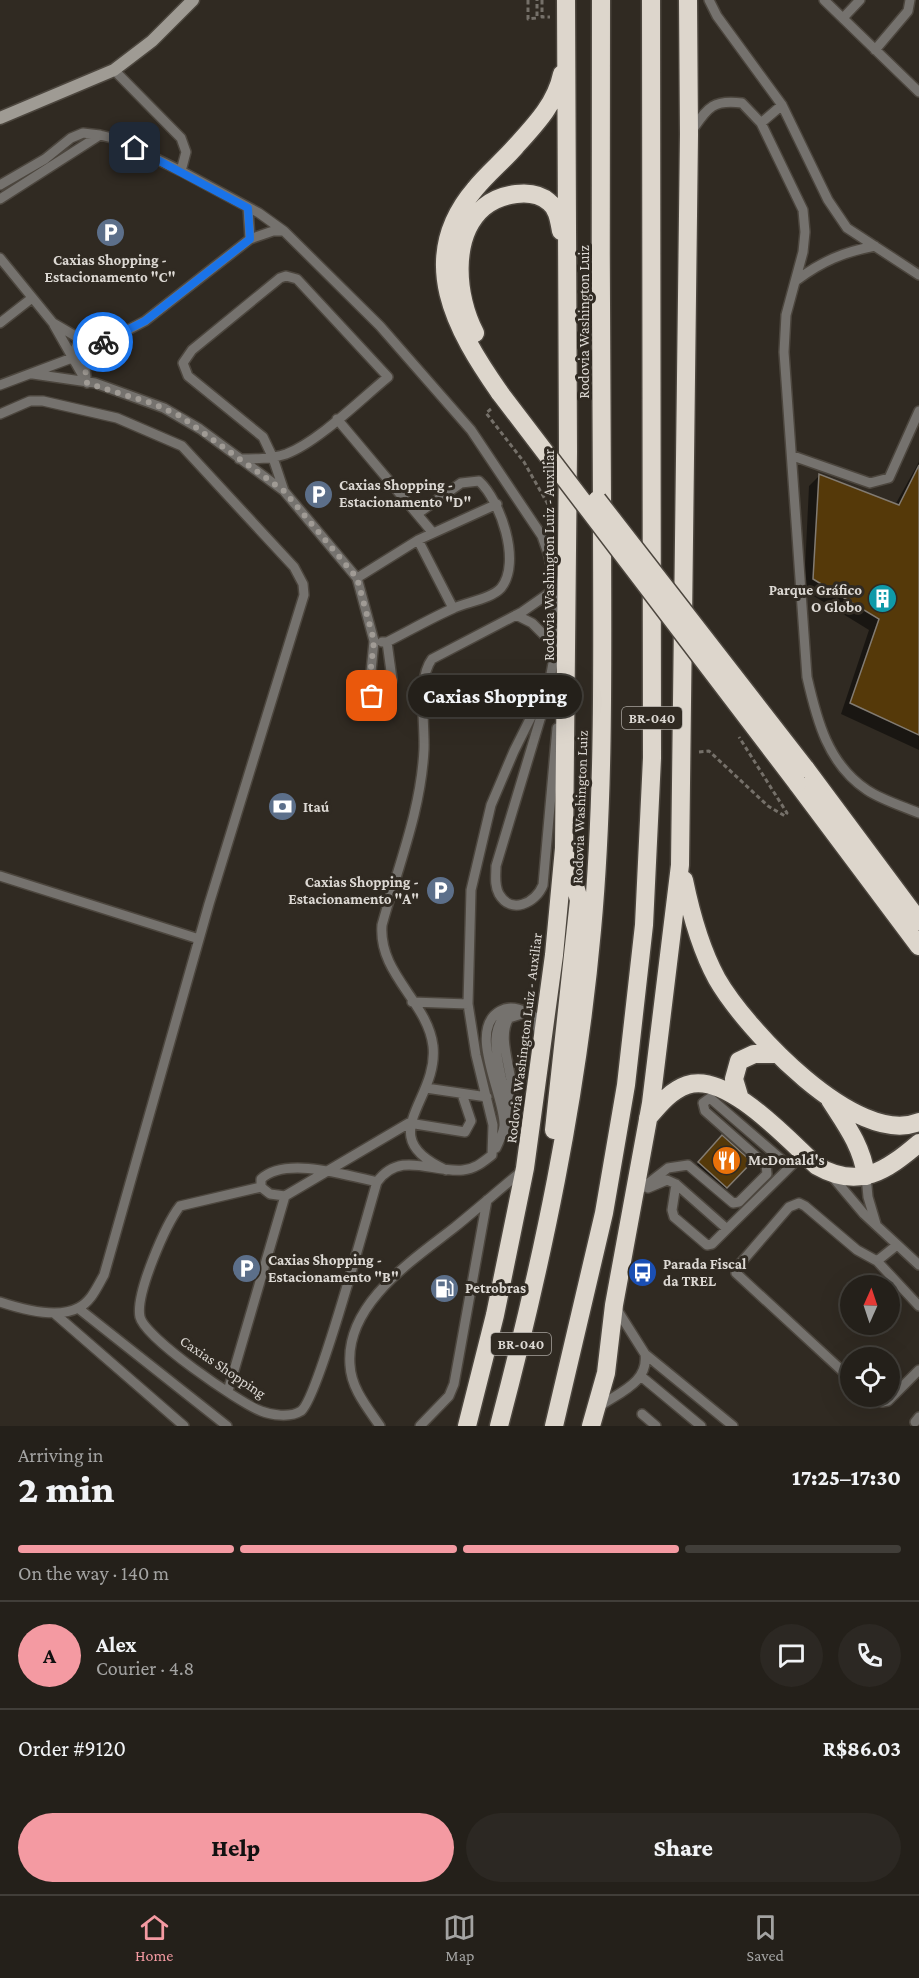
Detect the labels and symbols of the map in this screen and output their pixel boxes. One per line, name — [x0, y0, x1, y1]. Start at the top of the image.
pin — [109, 122, 160, 173]
parking icon: Caxias Shopping - Estacionamento "C" — [94, 217, 126, 249]
street label: Rodovia Washington Luiz — [576, 245, 593, 399]
place label: Caxias Shopping - Estacionamento "C" — [45, 252, 176, 285]
courier — [73, 312, 133, 372]
street label: Rodovia Washington Luiz - Auxiliar — [541, 448, 558, 661]
place label: Caxias Shopping - Estacionamento "D" — [339, 477, 471, 510]
parking icon: Caxias Shopping - Estacionamento "D" — [302, 478, 334, 510]
place label: Parque Gráfico O Globo — [769, 582, 862, 615]
building icon: Parque Gráfico O Globo — [867, 583, 899, 615]
pin — [346, 670, 397, 721]
callout: Caxias Shopping — [408, 675, 582, 717]
road number: BR-040 — [622, 707, 682, 729]
street label: Rodovia Washington Luiz — [569, 730, 592, 884]
bank icon: Itaú — [266, 791, 298, 823]
place label: Itaú — [303, 799, 330, 815]
place label: Caxias Shopping - Estacionamento "A" — [288, 874, 419, 907]
parking icon: Caxias Shopping - Estacionamento "A" — [424, 875, 456, 907]
street label: Rodovia Washington Luiz - Auxiliar — [503, 931, 546, 1144]
restaurant icon: McDonald's — [711, 1144, 743, 1176]
place label: McDonald's — [748, 1152, 825, 1168]
place label: Caxias Shopping - Estacionamento "B" — [268, 1252, 399, 1285]
parking icon: Caxias Shopping - Estacionamento "B" — [231, 1253, 263, 1285]
place label: Parada Fiscal da TREL — [663, 1256, 747, 1289]
bus stop icon: Parada Fiscal da TREL — [626, 1257, 658, 1289]
fuel station icon: Petrobras — [428, 1272, 460, 1304]
north arrow — [840, 1275, 900, 1335]
place label: Petrobras — [465, 1280, 526, 1296]
street label: Caxias Shopping — [177, 1332, 269, 1402]
road number: BR-040 — [491, 1333, 551, 1355]

